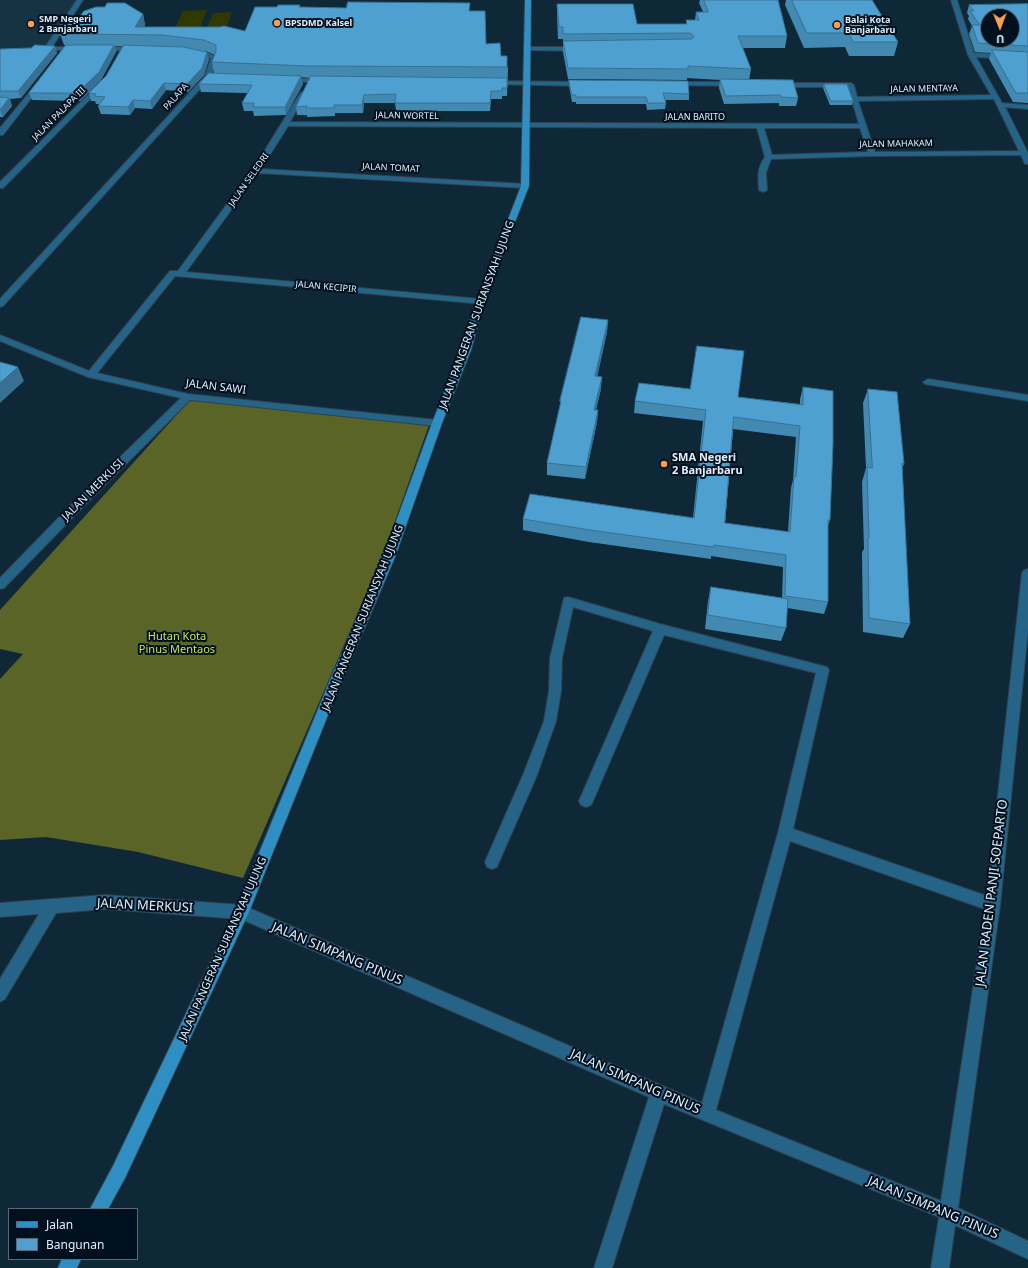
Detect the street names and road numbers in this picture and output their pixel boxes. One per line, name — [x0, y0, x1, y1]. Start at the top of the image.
street label: PALAPA — [161, 82, 191, 112]
street label: JALAN MENTAYA — [890, 83, 958, 95]
street label: JALAN PALAPA III — [30, 85, 88, 143]
street label: JALAN WORTEL — [375, 110, 439, 122]
street label: JALAN BARITO — [665, 112, 725, 122]
street label: JALAN MAHAKAM — [859, 138, 933, 150]
street label: JALAN SELEDRI — [227, 151, 271, 209]
street label: JALAN TOMAT — [362, 161, 420, 175]
street label: JALAN PANGERAN SURIANSYAH UJUNG — [437, 219, 517, 411]
street label: JALAN KECIPIR — [295, 279, 357, 295]
street label: JALAN SAWI — [185, 377, 247, 397]
street label: JALAN MERKUSI — [59, 456, 127, 524]
street label: JALAN PANGERAN SURIANSYAH UJUNG — [319, 523, 407, 713]
street label: JALAN RADEN PANJI SOEPARTO — [973, 798, 1011, 988]
street label: JALAN PANGERAN SURIANSYAH UJUNG — [176, 855, 270, 1043]
street label: JALAN MERKUSI — [96, 896, 194, 916]
street label: JALAN SIMPANG PINUS — [269, 919, 405, 989]
street label: JALAN SIMPANG PINUS — [568, 1046, 702, 1118]
street label: JALAN SIMPANG PINUS — [865, 1173, 1001, 1243]

